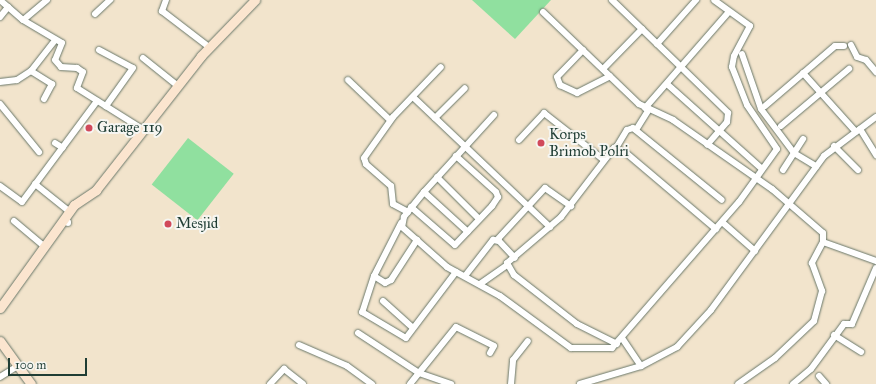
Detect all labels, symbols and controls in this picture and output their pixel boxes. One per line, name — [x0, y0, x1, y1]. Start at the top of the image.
place label: Garage 119 — [97, 119, 163, 137]
marker: Garage 119 — [84, 123, 94, 133]
place label: Korps Brimob Polri — [549, 125, 629, 160]
marker: Korps Brimob Polri — [536, 138, 546, 148]
place label: Mesjid — [176, 215, 218, 233]
marker: Mesjid — [163, 219, 173, 229]
scale bar — [10, 350, 89, 376]
text: 100 m — [15, 358, 46, 372]

